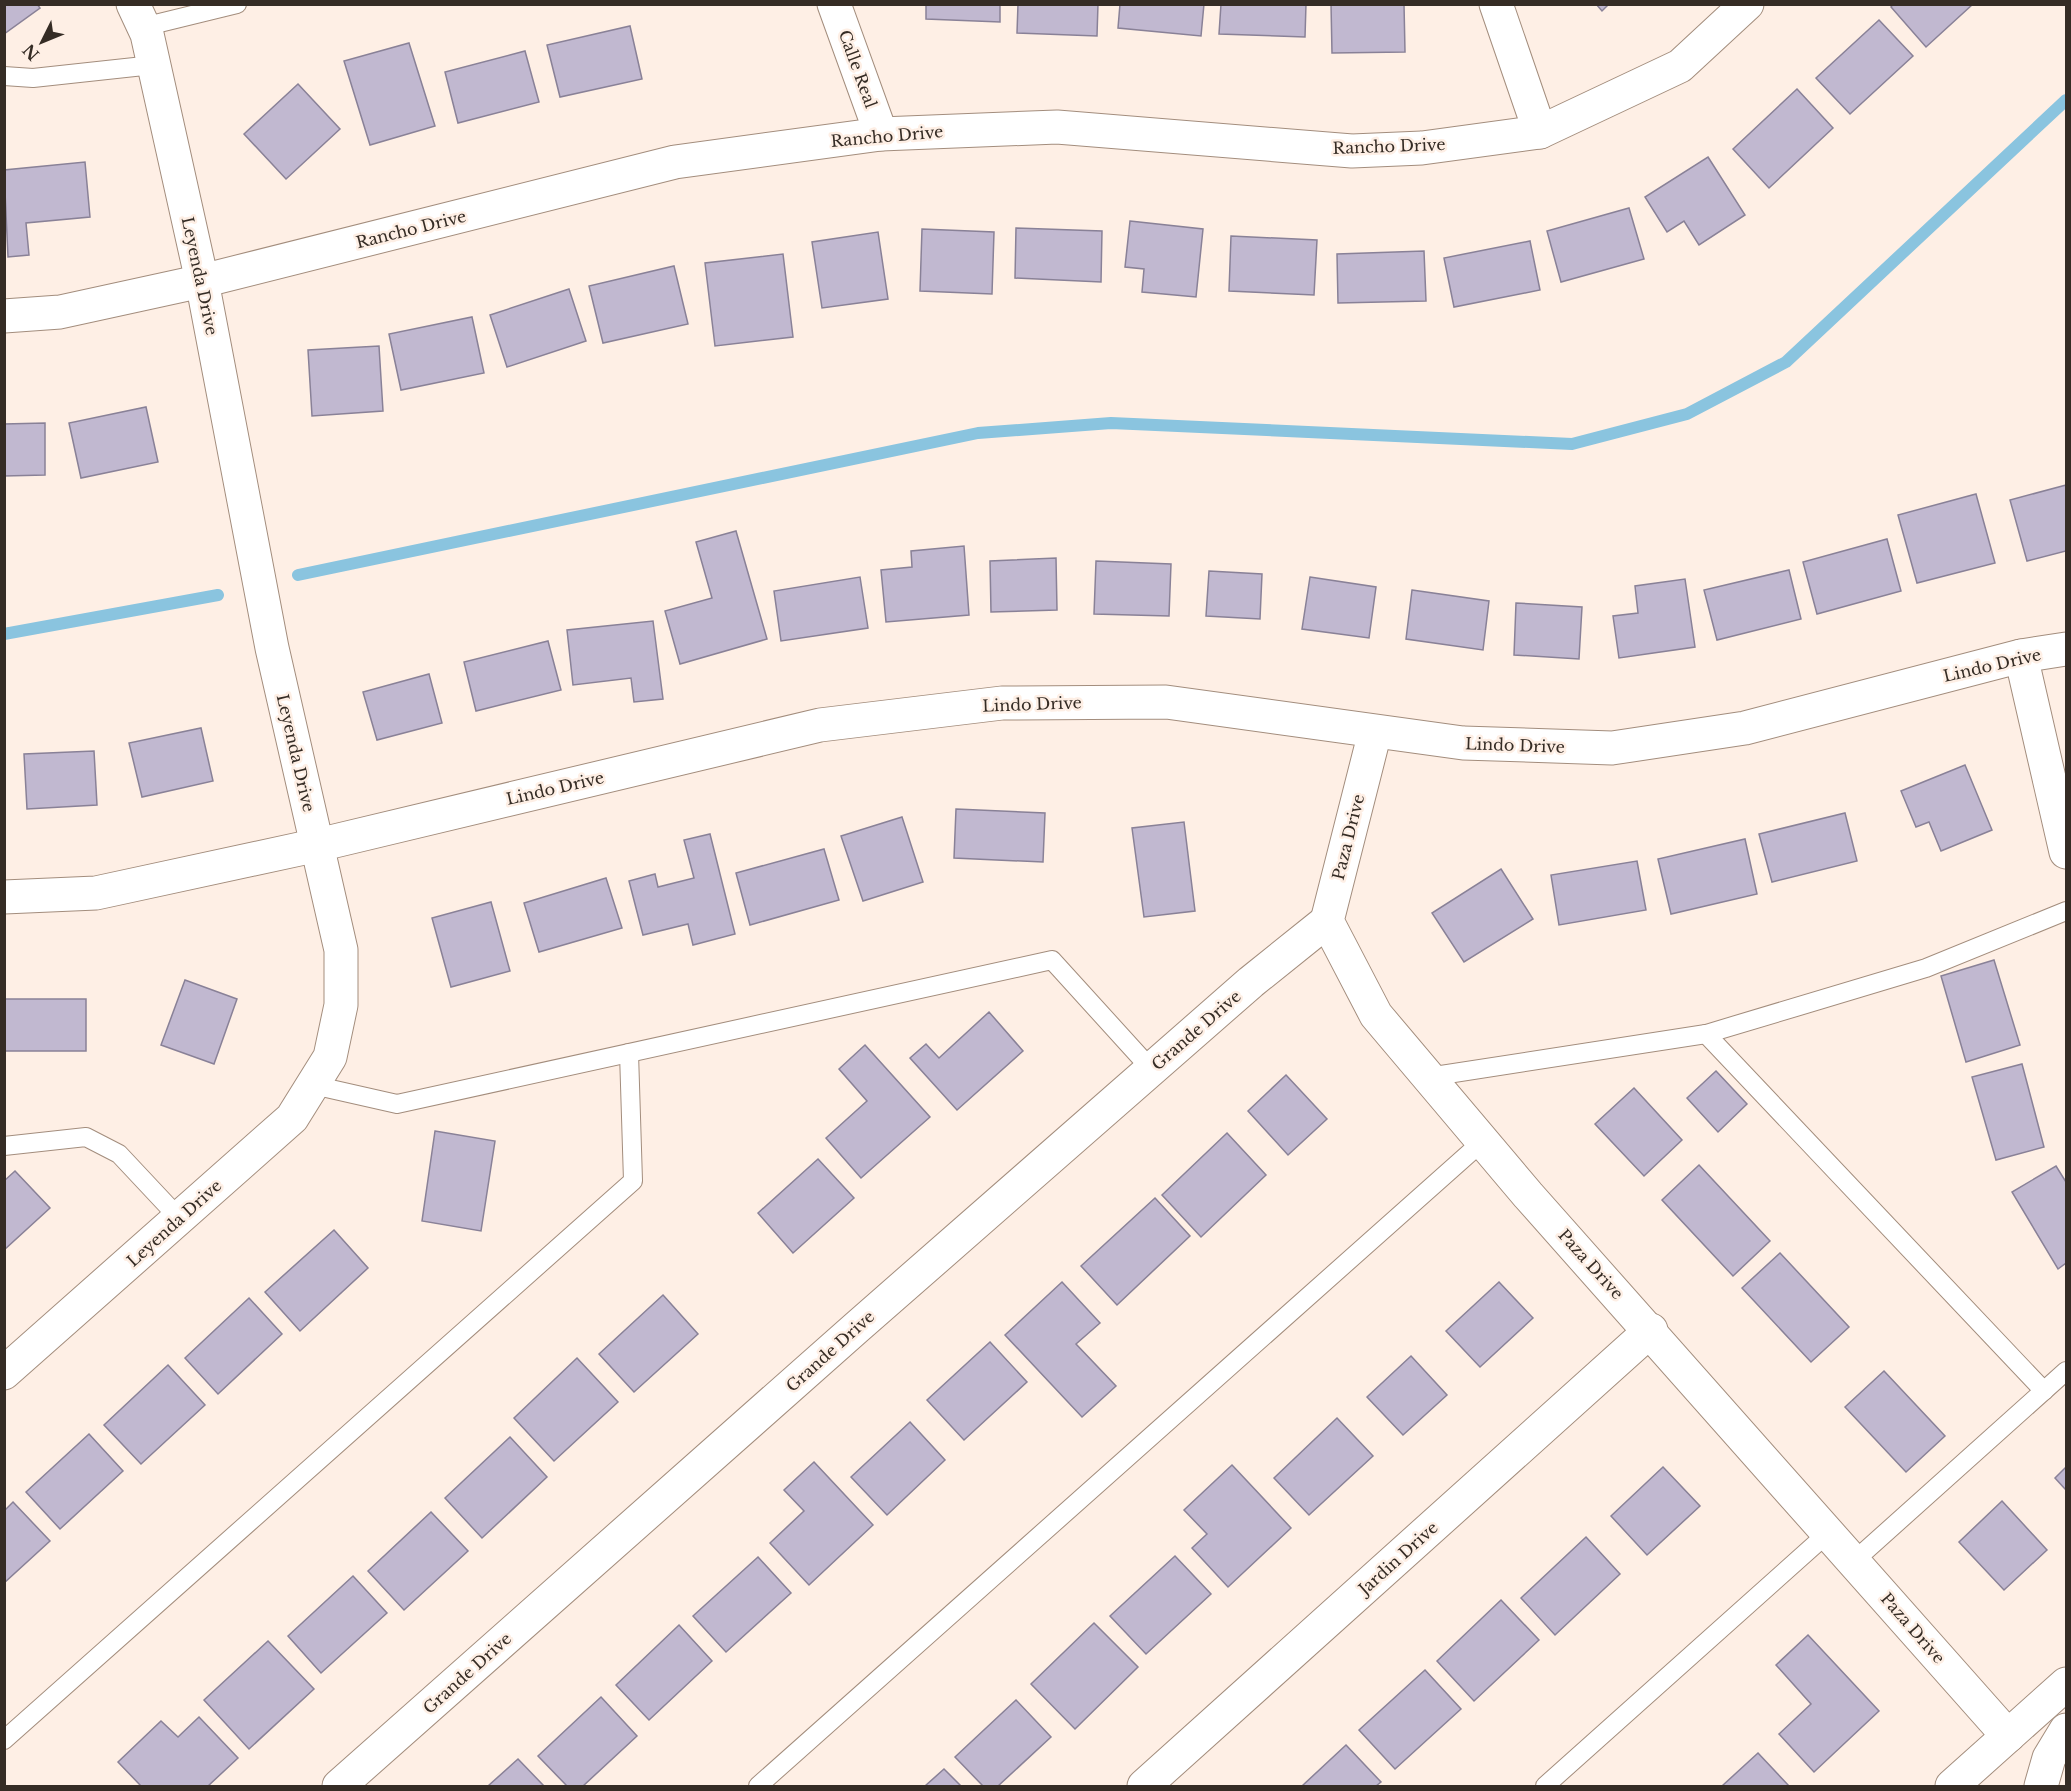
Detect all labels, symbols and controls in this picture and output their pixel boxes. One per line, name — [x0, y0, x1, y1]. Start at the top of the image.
north arrow — [12, 12, 72, 72]
street label: Calle Real — [835, 27, 881, 111]
text: N — [19, 40, 43, 65]
street label: Rancho Drive — [830, 121, 944, 151]
street label: Rancho Drive — [1332, 134, 1446, 158]
street label: Rancho Drive — [354, 206, 468, 252]
street label: Leyenda Drive — [178, 215, 222, 337]
street label: Lindo Drive — [1941, 644, 2043, 686]
street label: Leyenda Drive — [273, 692, 319, 814]
street label: Lindo Drive — [982, 692, 1082, 716]
street label: Lindo Drive — [1465, 733, 1565, 757]
street label: Lindo Drive — [504, 767, 606, 809]
street label: Paza Drive — [1328, 792, 1368, 882]
street label: Grande Drive — [1147, 986, 1245, 1074]
street label: Leyenda Drive — [123, 1175, 225, 1271]
street label: Paza Drive — [1554, 1225, 1628, 1303]
street label: Grande Drive — [782, 1306, 878, 1396]
street label: Jardin Drive — [1353, 1517, 1442, 1600]
street label: Paza Drive — [1877, 1588, 1949, 1668]
street label: Grande Drive — [419, 1628, 515, 1718]

